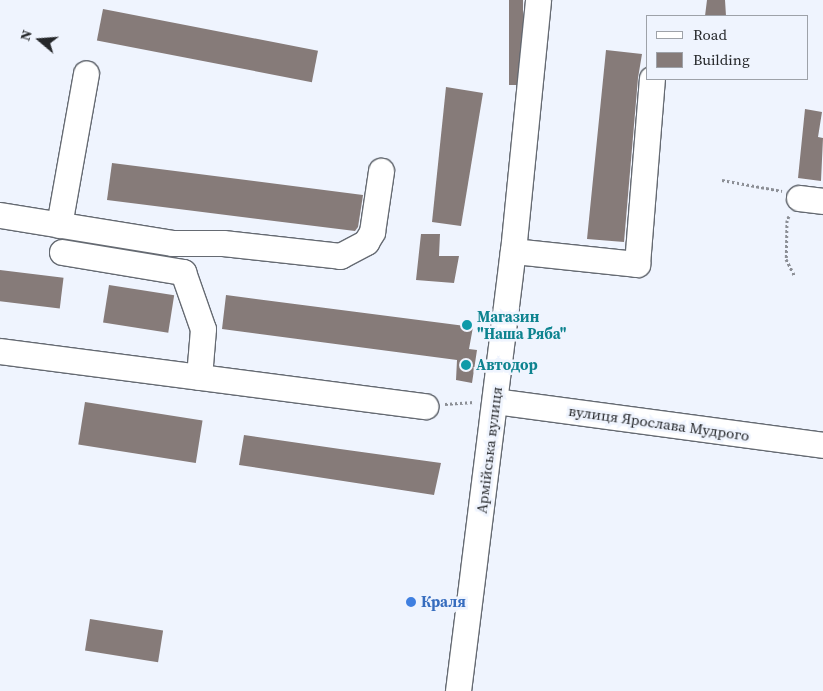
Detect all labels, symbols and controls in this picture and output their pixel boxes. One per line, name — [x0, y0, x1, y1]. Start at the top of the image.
north arrow — [15, 15, 65, 65]
legend — [646, 15, 808, 80]
text: Road — [693, 24, 727, 45]
text: N — [15, 27, 37, 43]
text: Building — [693, 49, 750, 70]
place label: Магазин "Наша Ряба" — [477, 307, 566, 342]
marker: Магазин "Наша Ряба" — [461, 319, 473, 331]
place label: Автодор — [476, 356, 538, 374]
marker: Автодор — [460, 359, 472, 371]
street label: Армійська вулиця — [472, 385, 506, 515]
street label: вулиця Ярослава Мудрого — [567, 401, 751, 445]
place label: Краля — [421, 593, 466, 611]
marker: Краля — [405, 596, 417, 608]

